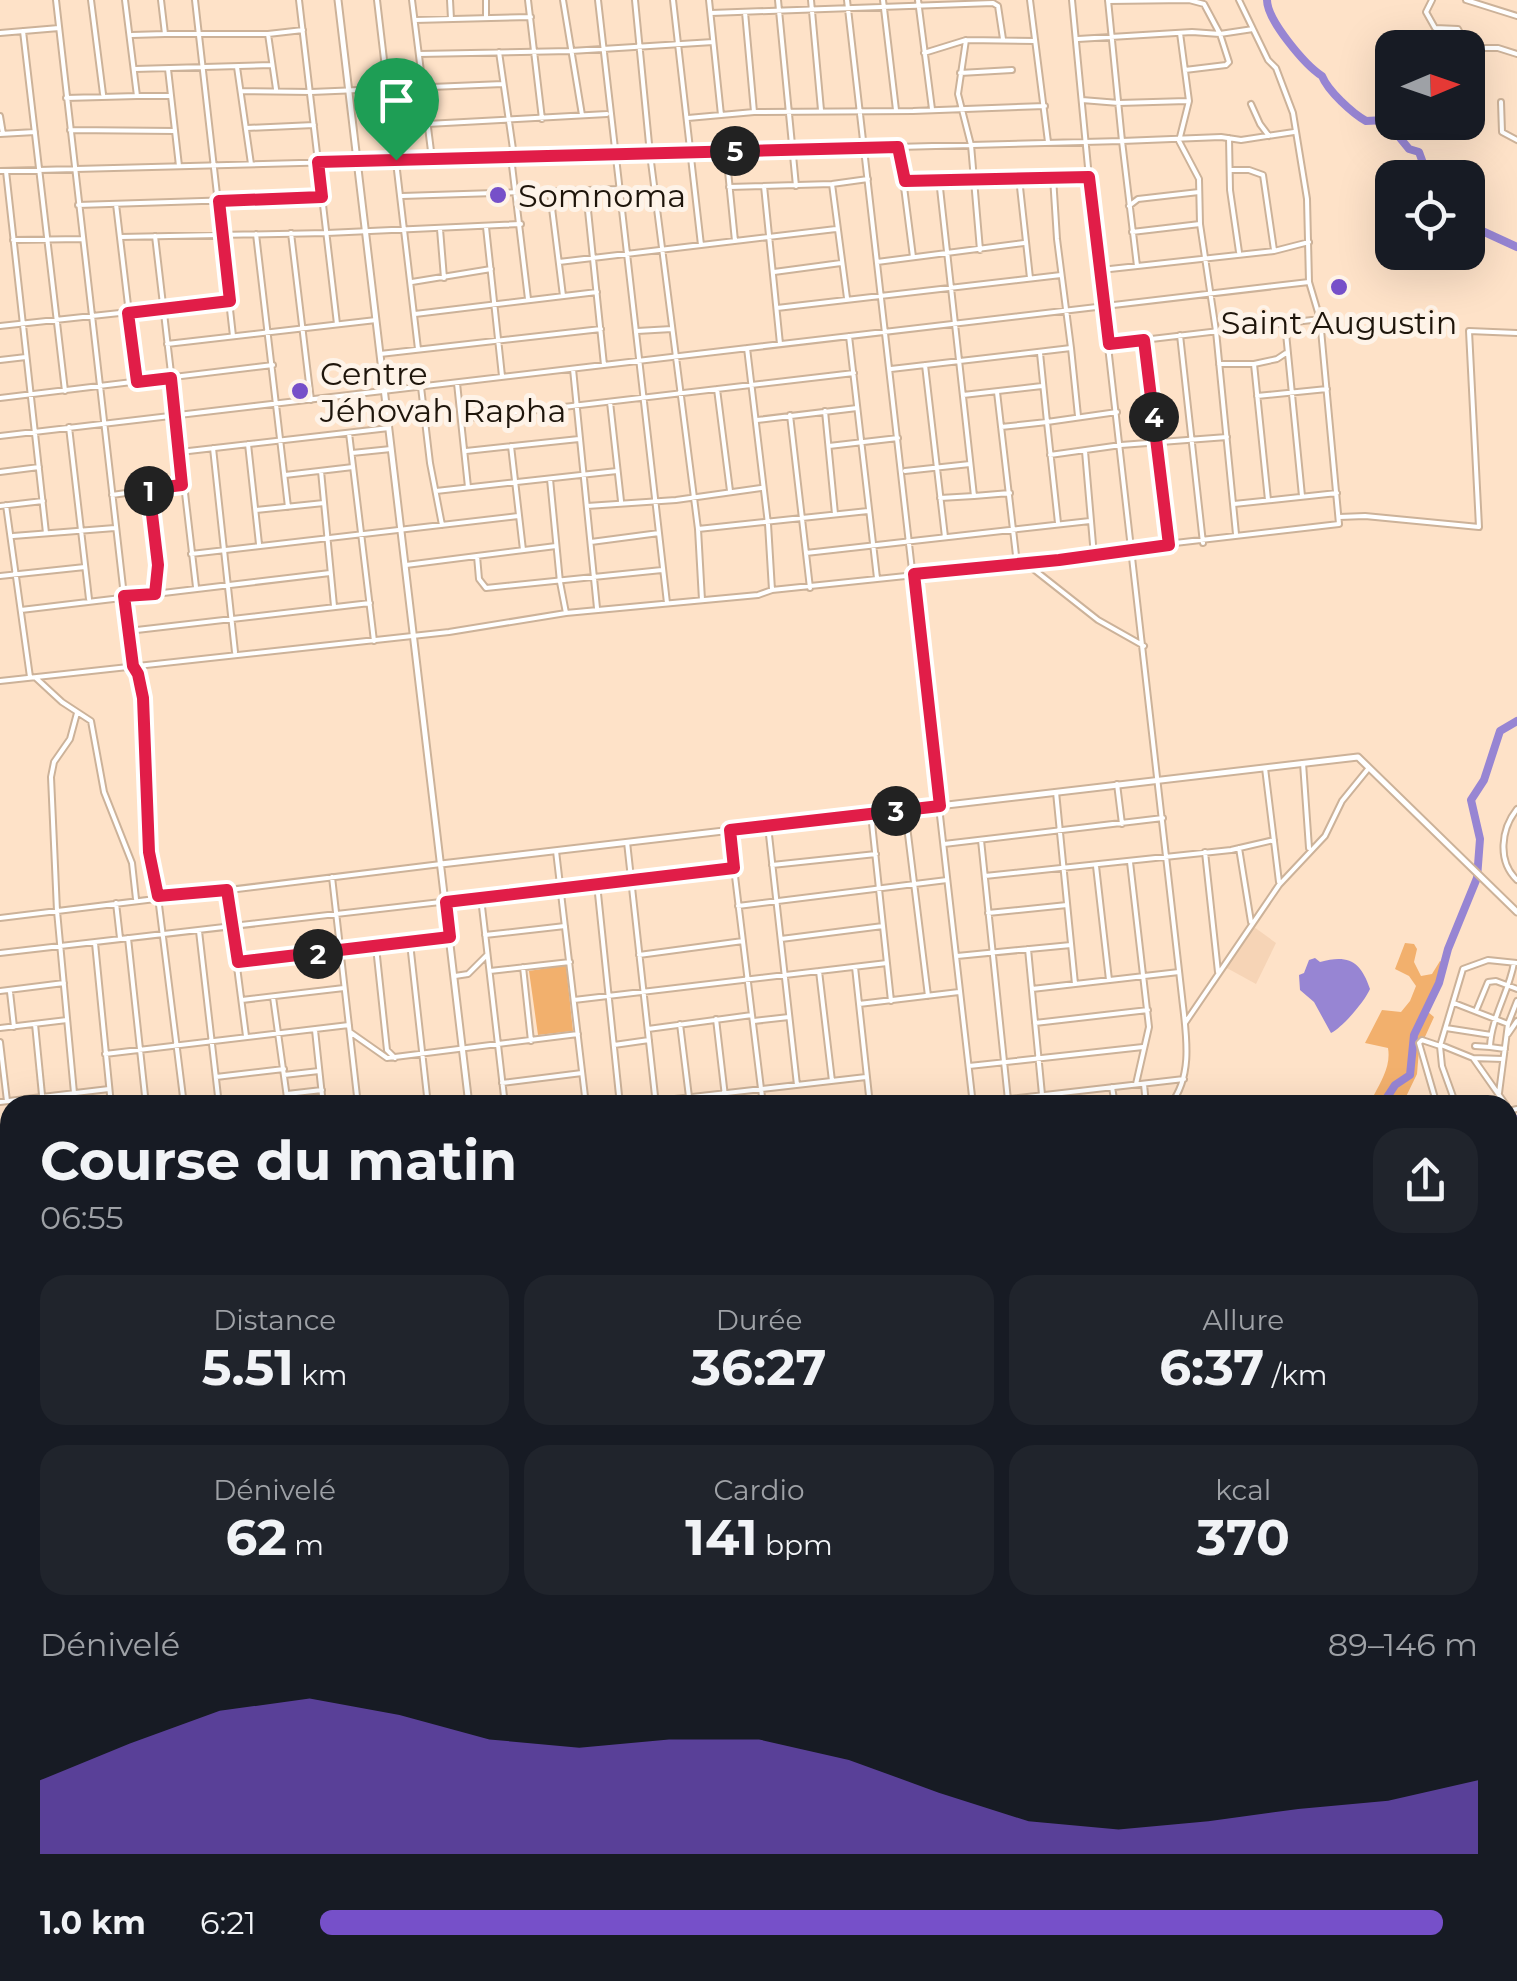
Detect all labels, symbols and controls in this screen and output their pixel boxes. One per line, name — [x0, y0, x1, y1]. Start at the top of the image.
north arrow — [1375, 30, 1485, 140]
map controls — [1375, 30, 1485, 270]
pin — [354, 58, 439, 161]
icon: arrive — [369, 73, 424, 128]
pin: 5 — [710, 126, 760, 176]
text: 5 — [727, 134, 743, 168]
button: locate — [1375, 160, 1485, 270]
place label: Somnoma — [518, 176, 686, 215]
marker: Somnoma — [487, 184, 509, 206]
marker: Saint Augustin — [1328, 276, 1350, 298]
place label: Saint Augustin — [1221, 303, 1457, 342]
place label: Centre Jéhovah Rapha — [319, 354, 566, 430]
marker: Centre Jéhovah Rapha — [289, 380, 311, 402]
pin: 4 — [1129, 392, 1179, 442]
text: 4 — [1144, 400, 1164, 434]
pin: 1 — [124, 466, 174, 516]
text: 1 — [144, 474, 154, 508]
pin: 3 — [871, 786, 921, 836]
text: 3 — [888, 794, 904, 828]
pin: 2 — [293, 929, 343, 979]
text: 2 — [310, 937, 326, 971]
text: Course du matin — [40, 1127, 517, 1194]
button: share — [1373, 1128, 1478, 1233]
text: 06:55 — [40, 1198, 124, 1237]
text: Distance — [213, 1303, 336, 1337]
text: Durée — [716, 1303, 802, 1337]
text: Allure — [1202, 1303, 1284, 1337]
text: 5.51 — [202, 1337, 294, 1398]
text: 36:27 — [691, 1337, 827, 1398]
text: 6:37 — [1159, 1337, 1264, 1398]
text: km — [294, 1358, 348, 1392]
text: /km — [1264, 1358, 1327, 1392]
text: Dénivelé — [213, 1473, 336, 1507]
text: Cardio — [713, 1473, 805, 1507]
text: kcal — [1215, 1473, 1271, 1507]
text: 62 — [225, 1507, 287, 1568]
text: 141 — [685, 1507, 758, 1568]
text: 370 — [1197, 1507, 1290, 1568]
text: m — [287, 1528, 324, 1562]
text: bpm — [758, 1528, 833, 1562]
text: Dénivelé — [40, 1625, 180, 1664]
text: 89–146 m — [1328, 1625, 1478, 1664]
text: 1.0 km — [40, 1903, 146, 1942]
text: 6:21 — [200, 1903, 256, 1942]

